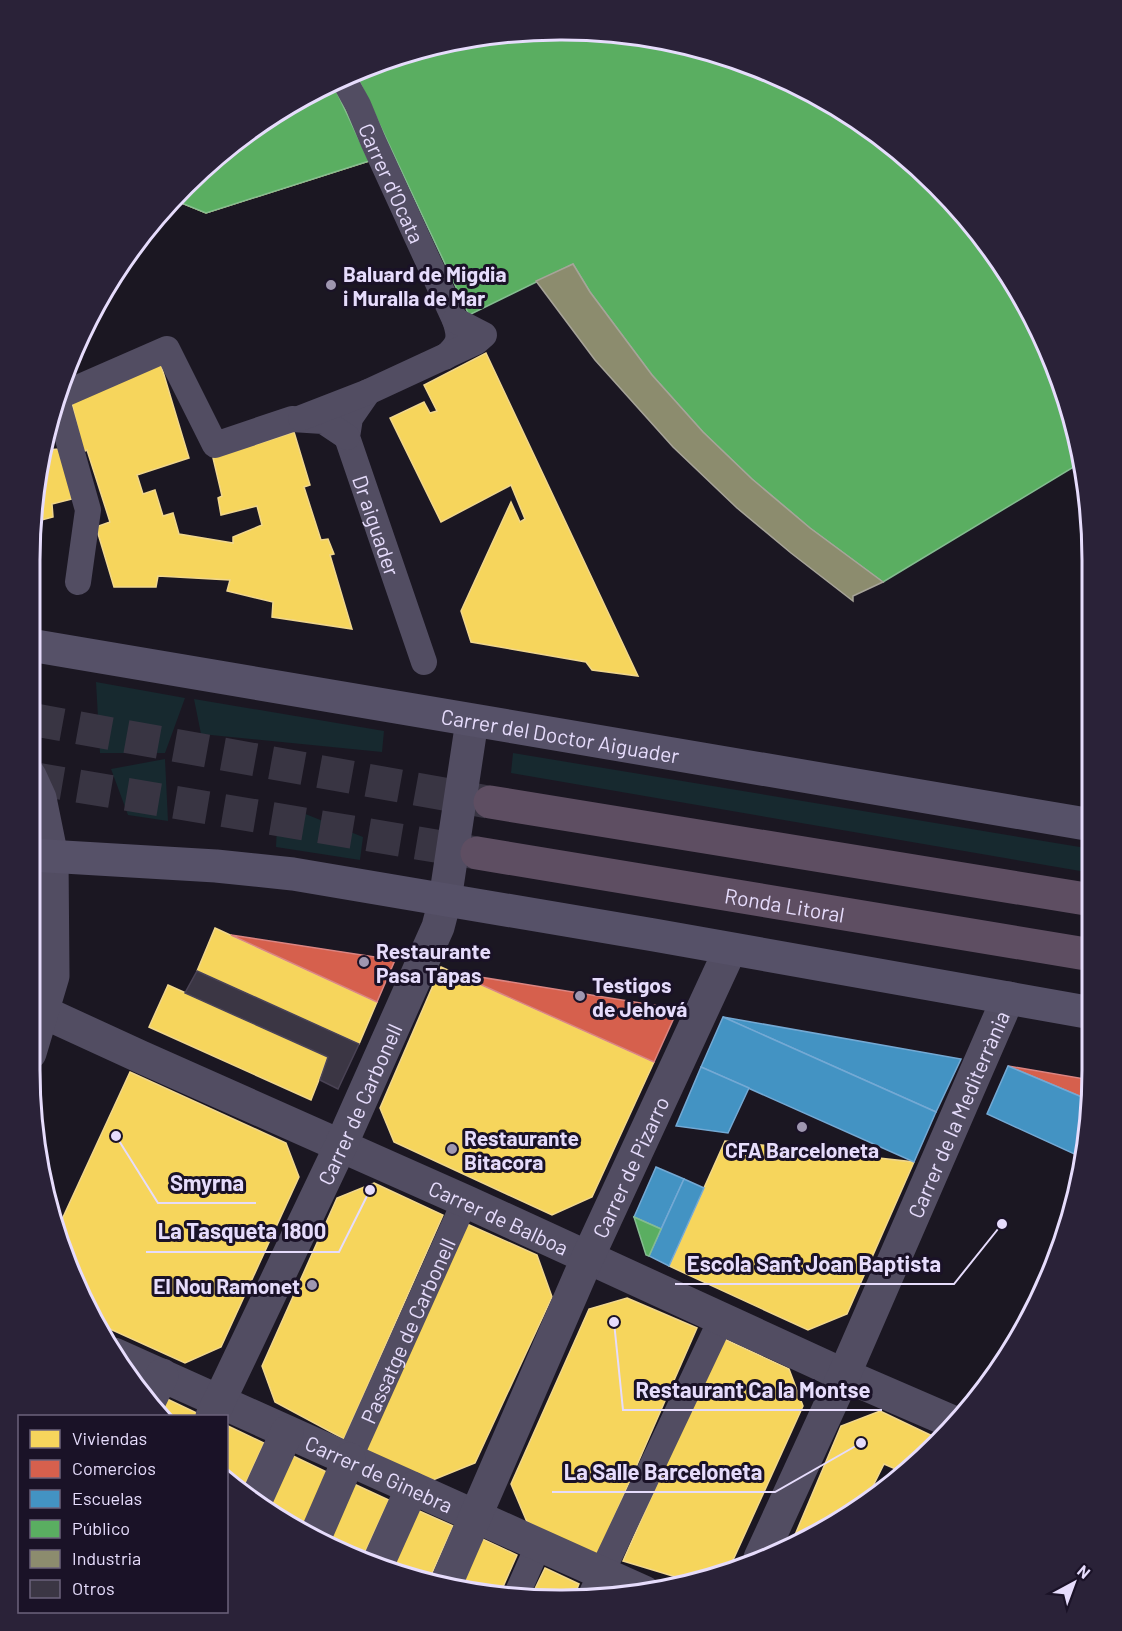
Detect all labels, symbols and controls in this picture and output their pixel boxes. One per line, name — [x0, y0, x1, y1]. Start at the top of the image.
street label: Carrer d'Ocata — [354, 119, 430, 247]
place label: Baluard de Migdia i Muralla de Mar — [343, 261, 506, 310]
marker: Baluard de Migdia i Muralla de Mar — [324, 278, 338, 292]
street label: Dr aiguader — [348, 472, 406, 579]
street label: Carrer del Doctor Aiguader — [440, 702, 682, 767]
street label: Ronda Litoral — [723, 882, 847, 926]
place label: Restaurante Pasa Tapas — [376, 938, 491, 987]
marker: Restaurante Pasa Tapas — [357, 955, 371, 969]
place label: Testigos de Jehová — [592, 972, 687, 1021]
marker: Testigos de Jehová — [573, 989, 587, 1003]
street label: Carrer de la Mediterrània — [902, 1007, 1014, 1221]
street label: Carrer de Carbonell — [312, 1019, 406, 1189]
street label: Carrer de Pizarro — [586, 1092, 673, 1241]
marker: CFA Barceloneta — [795, 1120, 809, 1134]
place label: Restaurante Bitacora — [464, 1125, 579, 1174]
place label: CFA Barceloneta — [725, 1137, 879, 1162]
marker: Restaurante Bitacora — [445, 1142, 459, 1156]
callout: Smyrna — [158, 1163, 256, 1203]
text: Smyrna — [170, 1169, 244, 1195]
street label: Carrer de Balboa — [425, 1174, 573, 1259]
callout: La Tasqueta 1800 — [146, 1212, 339, 1252]
text: La Tasqueta 1800 — [158, 1217, 326, 1243]
street label: Passatge de Carbonell — [354, 1234, 459, 1427]
callout: Escola Sant Joan Baptista — [675, 1244, 954, 1284]
text: Escola Sant Joan Baptista — [687, 1250, 941, 1276]
place label: El Nou Ramonet — [153, 1273, 300, 1298]
marker: El Nou Ramonet — [305, 1278, 319, 1292]
callout: Restaurant Ca la Montse — [623, 1370, 882, 1410]
text: Restaurant Ca la Montse — [635, 1376, 871, 1402]
legend — [18, 1415, 228, 1613]
text: Viviendas — [72, 1427, 147, 1449]
street label: Carrer de Ginebra — [302, 1429, 457, 1517]
callout: La Salle Barceloneta — [552, 1452, 775, 1492]
text: Comercios — [72, 1457, 156, 1479]
text: La Salle Barceloneta — [564, 1458, 762, 1484]
text: Escuelas — [72, 1487, 142, 1509]
text: Público — [72, 1517, 130, 1539]
text: Industria — [72, 1547, 141, 1569]
north arrow — [1044, 1553, 1104, 1613]
text: N — [1074, 1561, 1094, 1582]
text: Otros — [72, 1577, 115, 1599]

